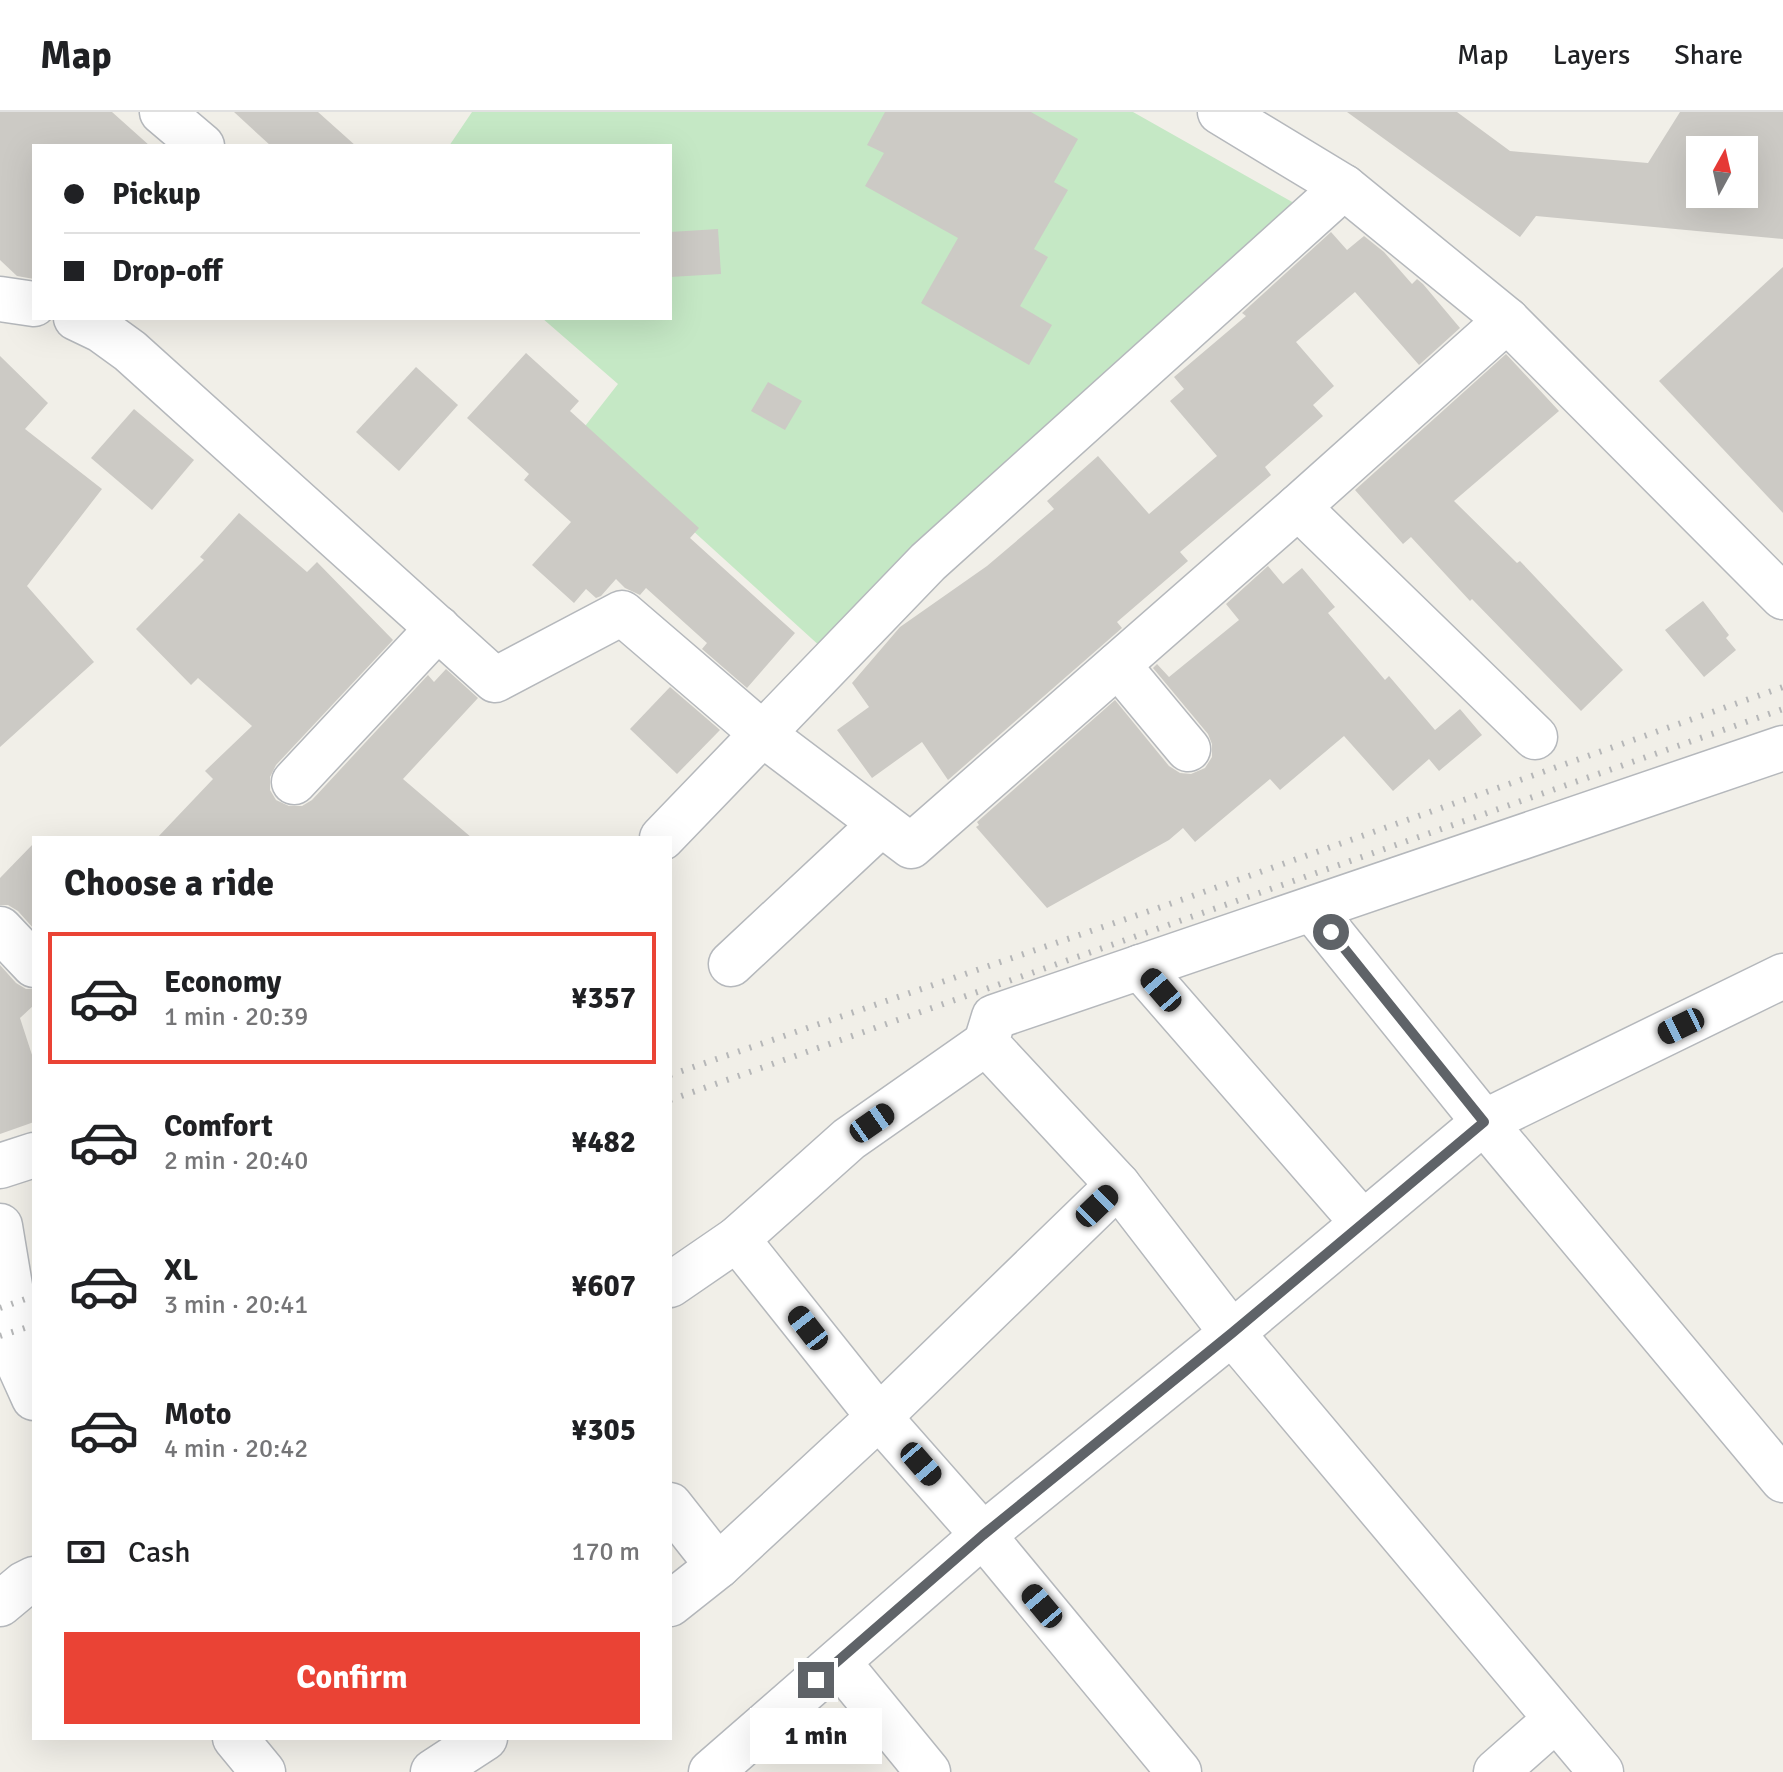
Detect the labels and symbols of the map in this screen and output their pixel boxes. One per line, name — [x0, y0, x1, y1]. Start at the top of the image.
north arrow — [1686, 136, 1758, 208]
route start — [1313, 914, 1349, 950]
car — [1136, 964, 1186, 1016]
car — [1654, 1005, 1708, 1047]
car — [845, 1099, 899, 1147]
car — [1071, 1181, 1123, 1231]
car — [784, 1302, 832, 1354]
car — [896, 1438, 946, 1490]
car — [1017, 1580, 1067, 1632]
route end — [798, 1662, 834, 1698]
callout: 1 min — [750, 1708, 882, 1764]

